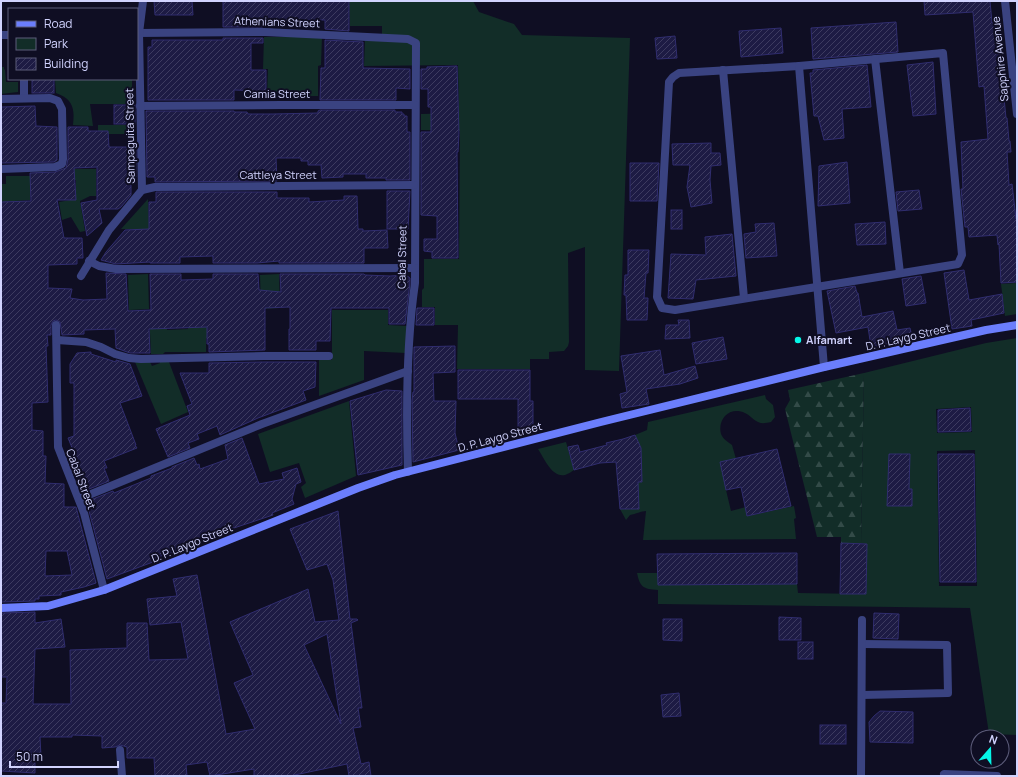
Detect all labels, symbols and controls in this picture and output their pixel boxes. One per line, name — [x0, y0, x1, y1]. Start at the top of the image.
legend — [8, 8, 138, 80]
street label: Athenians Street — [234, 13, 320, 30]
text: Road — [44, 15, 72, 32]
street label: Sapphire Avenue — [988, 15, 1011, 102]
text: Park — [44, 35, 69, 52]
text: Building — [44, 55, 88, 72]
street label: Camia Street — [244, 86, 310, 101]
street label: Sampaguita Street — [121, 88, 138, 184]
street label: Cattleya Street — [239, 167, 317, 182]
street label: Cabal Street — [393, 225, 410, 289]
street label: D. P. Laygo Street — [864, 320, 952, 354]
place label: Alfamart — [806, 332, 852, 347]
marker: Alfamart — [793, 335, 803, 345]
street label: D. P. Laygo Street — [456, 418, 543, 455]
street label: Cabal Street — [63, 446, 100, 511]
street label: D. P. Laygo Street — [149, 519, 235, 566]
north arrow — [970, 729, 1010, 769]
text: N — [987, 731, 1000, 748]
scale bar — [10, 743, 118, 769]
text: 50 m — [16, 748, 43, 765]

